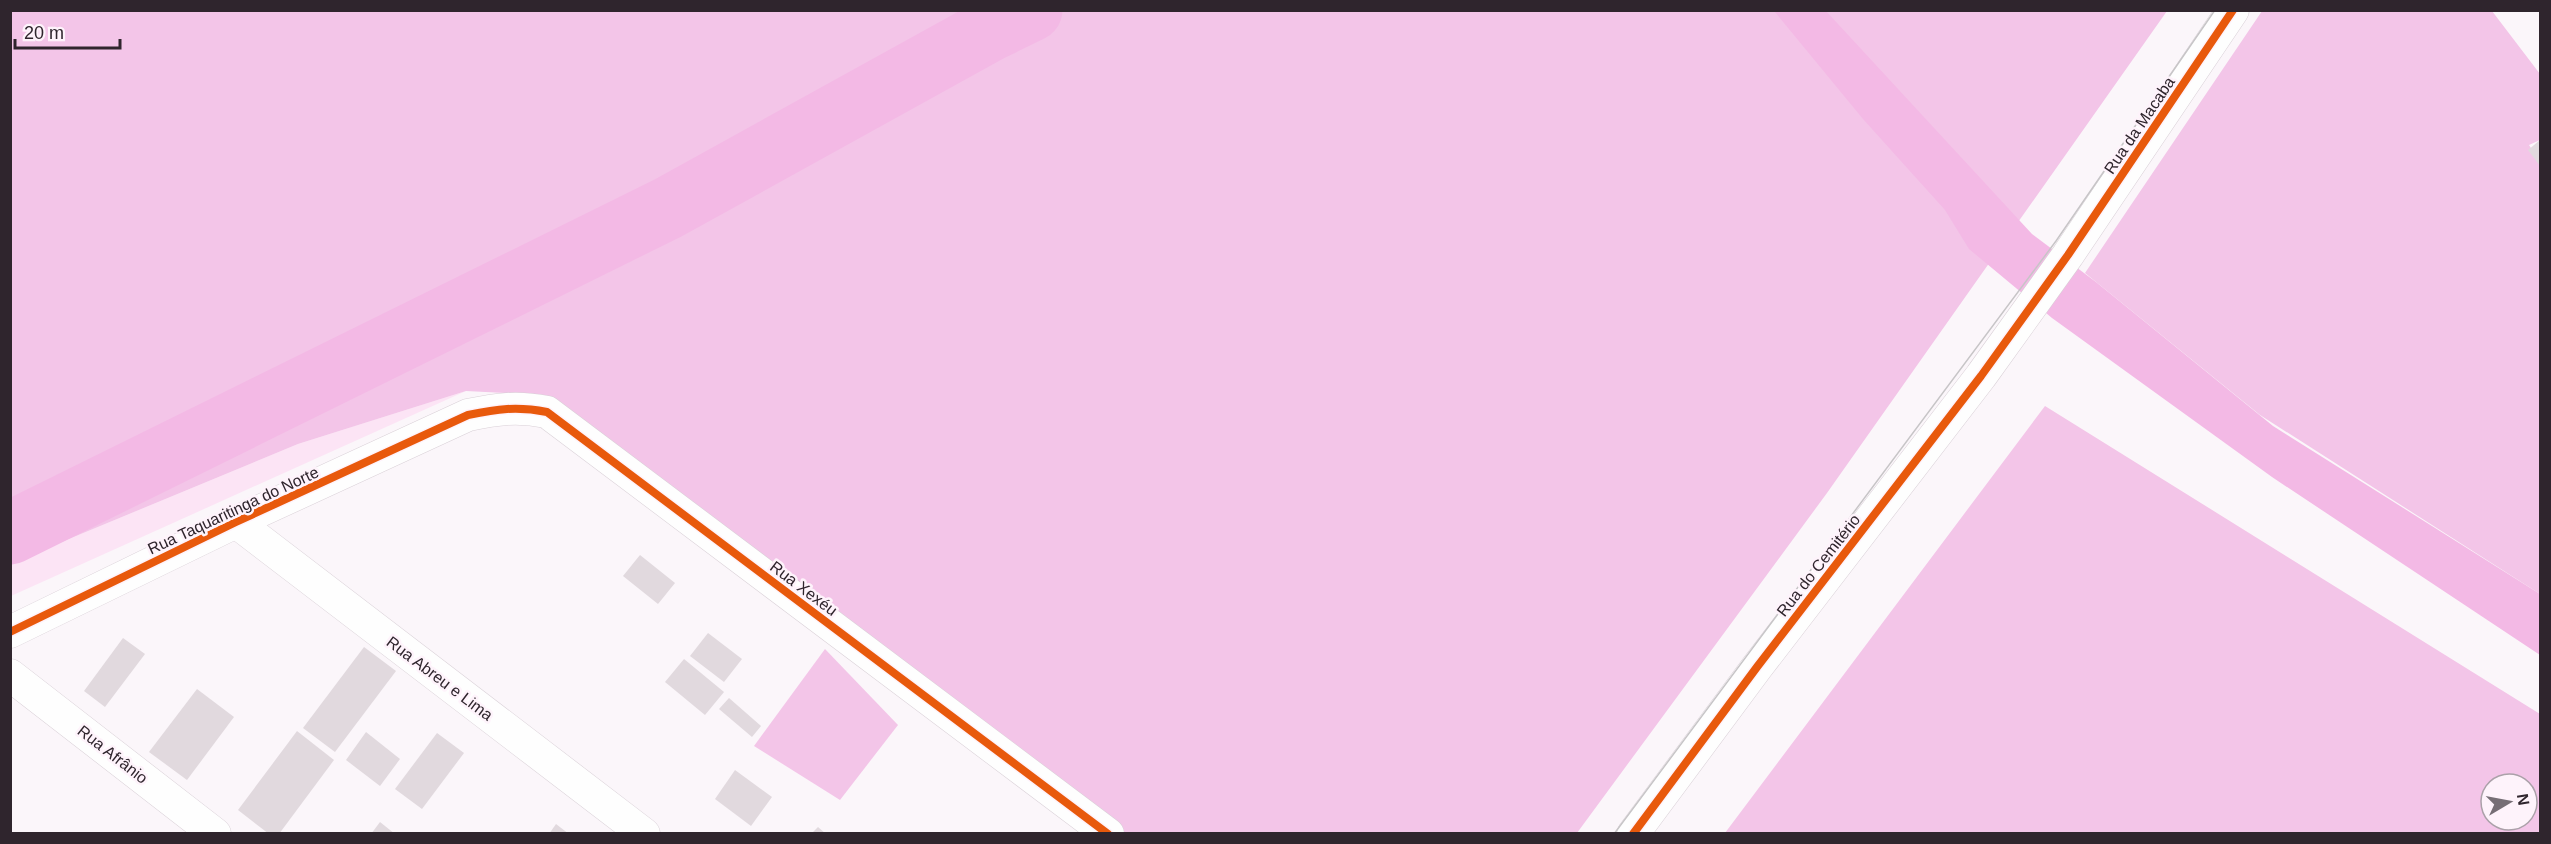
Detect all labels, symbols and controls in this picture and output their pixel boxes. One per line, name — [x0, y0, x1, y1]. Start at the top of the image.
scale bar — [15, 12, 120, 50]
text: 20 m — [24, 23, 64, 43]
street label: Rua da Macaba — [2101, 74, 2178, 177]
street label: Rua Taquaritinga do Norte — [145, 463, 321, 558]
street label: Rua do Cemitério — [1773, 511, 1863, 620]
street label: Rua Xexéu — [767, 558, 840, 619]
street label: Rua Abreu e Lima — [383, 633, 496, 724]
street label: Rua Afrânio — [75, 722, 151, 787]
north arrow — [2479, 772, 2539, 832]
text: N — [2514, 792, 2533, 807]

